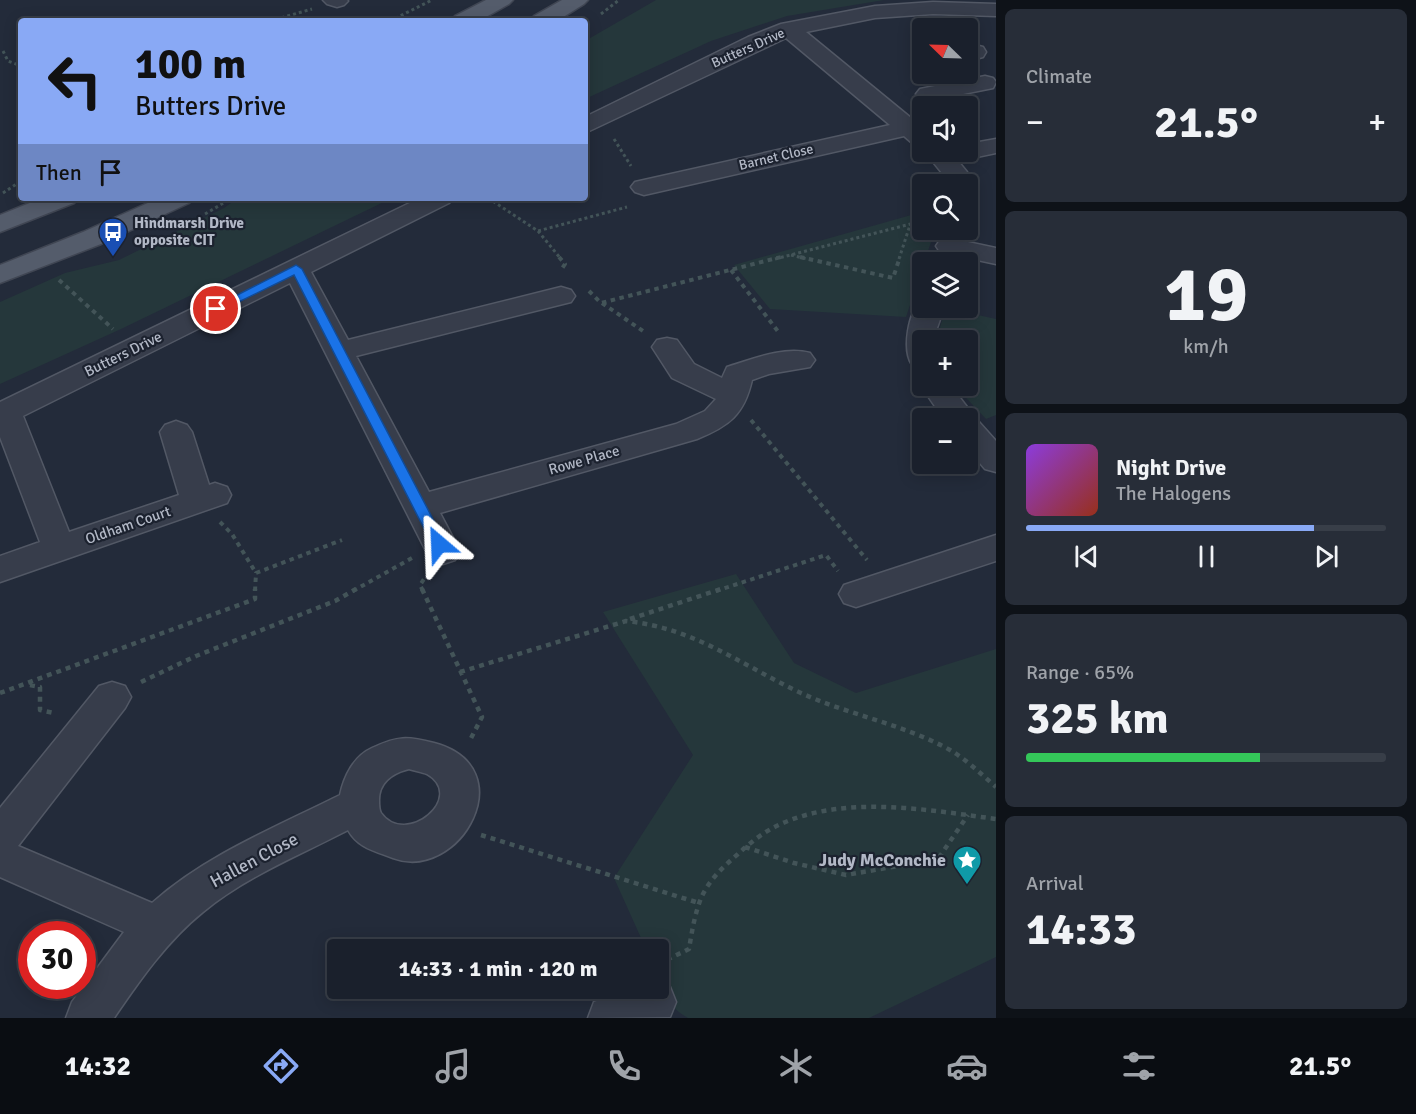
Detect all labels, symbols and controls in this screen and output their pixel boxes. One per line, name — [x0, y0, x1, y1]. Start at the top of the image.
north arrow — [912, 18, 978, 84]
map controls — [912, 18, 978, 474]
street label: Butters Drive — [709, 24, 787, 72]
text: 100 m — [135, 39, 246, 90]
icon: left — [36, 42, 114, 120]
text: Climate — [1026, 64, 1092, 89]
text: Butters Drive — [135, 90, 286, 123]
text: 21.5° — [1154, 95, 1258, 150]
button: sound — [912, 96, 978, 162]
text: − — [1026, 102, 1044, 143]
text: + — [1368, 102, 1386, 143]
street label: Barnet Close — [737, 140, 815, 174]
icon: arrive — [94, 156, 127, 189]
text: Then — [36, 159, 82, 186]
button: search — [912, 174, 978, 240]
place label: Hindmarsh Drive opposite CIT — [134, 214, 244, 249]
bus stop icon: Hindmarsh Drive opposite CIT — [97, 216, 129, 258]
text: 19 — [1164, 247, 1248, 343]
button: layers — [912, 252, 978, 318]
pin — [190, 283, 241, 334]
icon: arrive — [199, 292, 232, 325]
street label: Butters Drive — [81, 327, 165, 381]
button: + — [912, 330, 978, 396]
text: km/h — [1183, 334, 1229, 359]
button: − — [912, 408, 978, 474]
street label: Rowe Place — [546, 441, 622, 479]
text: Night Drive — [1116, 454, 1226, 481]
text: The Halogens — [1116, 481, 1231, 506]
street label: Oldham Court — [83, 502, 173, 548]
position arrow — [407, 512, 471, 576]
icon: previous — [1070, 540, 1103, 573]
icon: pause — [1190, 540, 1223, 573]
icon: next — [1310, 540, 1343, 573]
text: Range · 65% — [1026, 660, 1134, 685]
text: 325 km — [1026, 691, 1169, 746]
street label: Hallen Close — [206, 828, 302, 892]
place icon: Judy McConchie — [951, 844, 983, 886]
place label: Judy McConchie — [819, 849, 946, 871]
text: Arrival — [1026, 871, 1084, 896]
text: 14:33 — [1026, 902, 1136, 957]
speed limit sign: 30 — [18, 921, 96, 999]
text: 14:33 · 1 min · 120 m — [398, 955, 598, 982]
icon: directions — [260, 1045, 302, 1087]
icon: music — [432, 1045, 474, 1087]
icon: phone — [603, 1045, 645, 1087]
icon: climate — [775, 1045, 817, 1087]
icon: car — [946, 1045, 988, 1087]
icon: filters — [1118, 1045, 1160, 1087]
text: 14:32 — [65, 1050, 131, 1083]
text: 21.5° — [1289, 1050, 1351, 1083]

